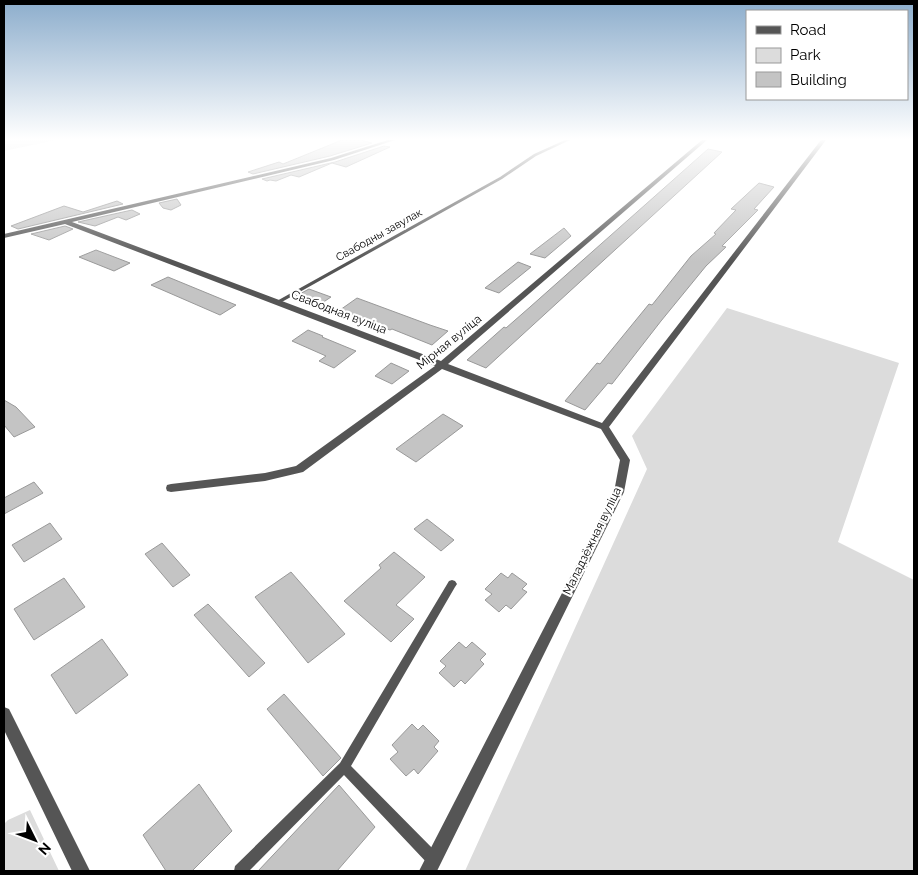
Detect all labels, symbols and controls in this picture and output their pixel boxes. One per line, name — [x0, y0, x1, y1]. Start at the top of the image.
legend — [746, 10, 908, 100]
text: Road — [790, 21, 826, 39]
text: Park — [790, 46, 821, 64]
text: Building — [790, 71, 847, 89]
street label: Свабодны завулак — [334, 206, 425, 264]
street label: Свабодная вуліца — [289, 287, 389, 337]
street label: Мірная вуліца — [414, 312, 484, 372]
street label: Маладзёжная вуліца — [560, 485, 624, 597]
north arrow — [10, 815, 60, 865]
text: N — [35, 839, 54, 858]

